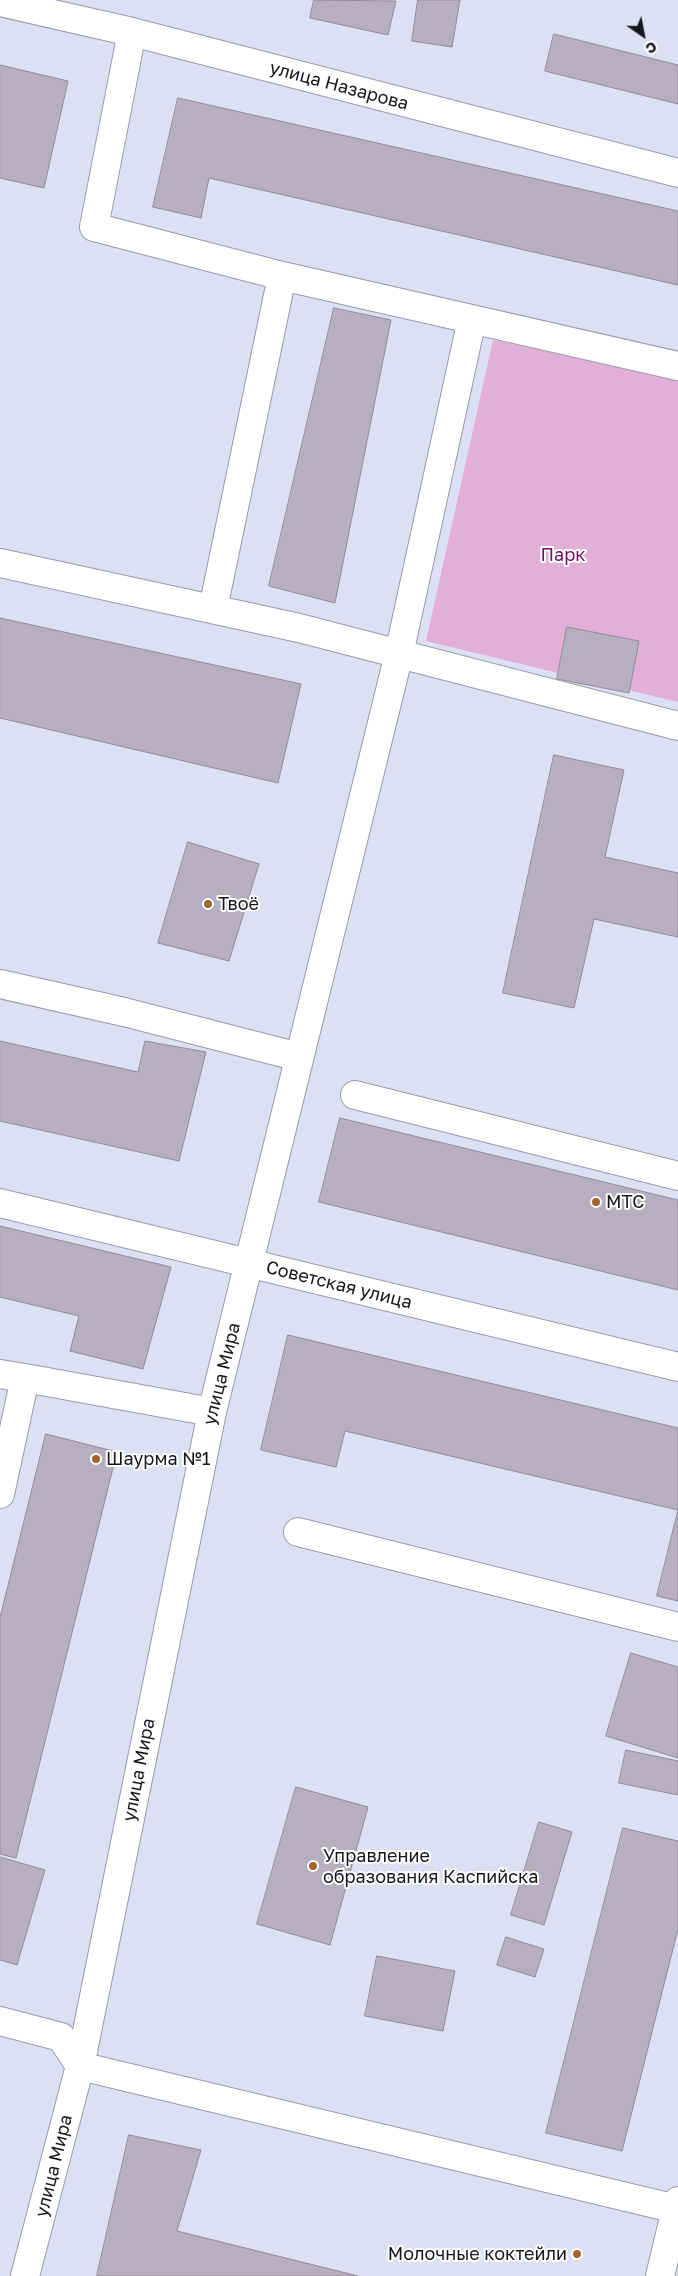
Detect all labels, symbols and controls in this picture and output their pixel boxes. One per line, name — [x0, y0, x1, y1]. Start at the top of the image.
north arrow — [618, 10, 668, 60]
text: С — [643, 38, 660, 58]
street label: улица Назарова — [267, 57, 411, 115]
park label: Парк — [540, 544, 586, 566]
place label: Твоё — [218, 893, 259, 915]
marker: Твоё — [202, 898, 214, 910]
place label: МТС — [606, 1191, 645, 1213]
marker: МТС — [590, 1196, 602, 1208]
street label: Советская улица — [264, 1256, 414, 1314]
street label: улица Мира — [199, 1320, 245, 1428]
place label: Шаурма №1 — [106, 1448, 210, 1470]
marker: Шаурма №1 — [90, 1453, 102, 1465]
street label: улица Мира — [118, 1716, 160, 1824]
place label: Управление образования Каспийска — [323, 1845, 538, 1888]
marker: Управление образования Каспийска — [307, 1860, 319, 1872]
street label: улица Мира — [31, 2112, 77, 2220]
place label: Молочные коктейли — [388, 2243, 567, 2265]
marker: Молочные коктейли — [571, 2248, 583, 2260]

